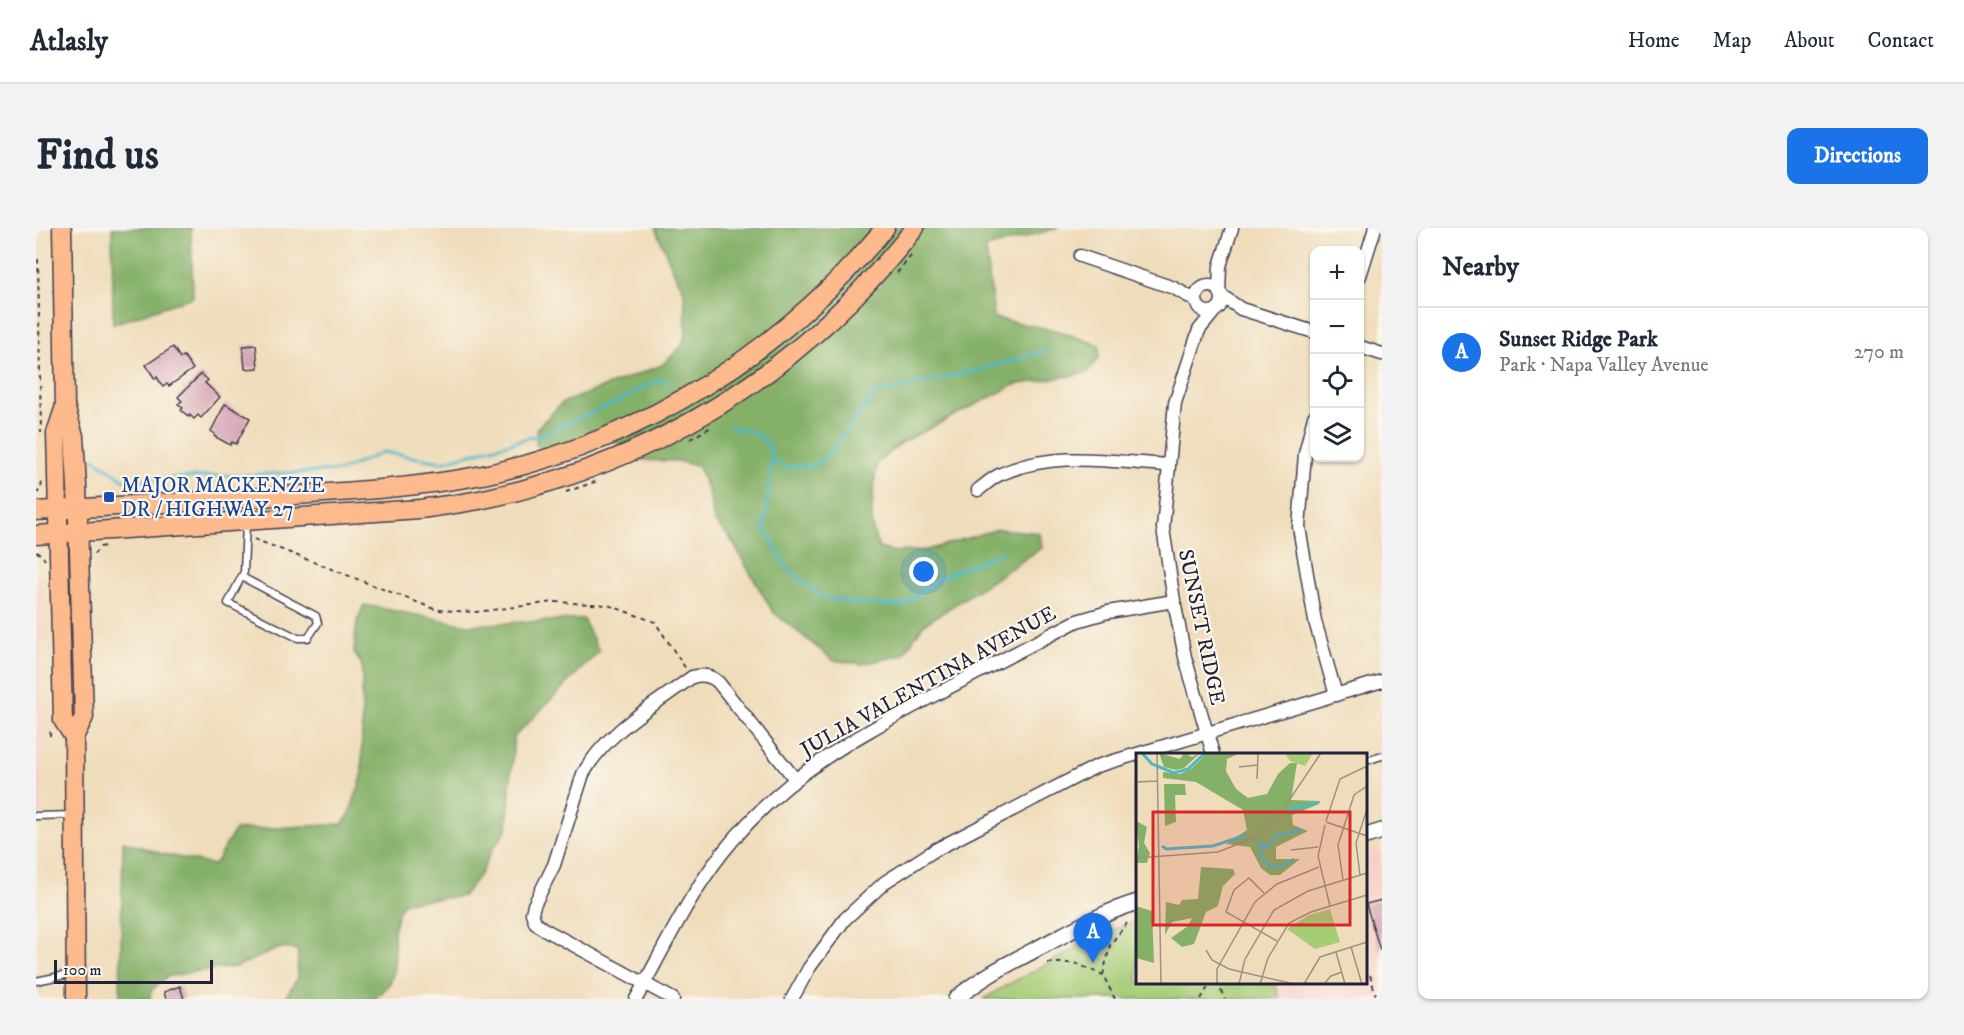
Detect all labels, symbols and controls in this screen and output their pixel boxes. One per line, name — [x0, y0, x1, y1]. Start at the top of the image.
text: Atlasly — [30, 24, 108, 59]
text: Home — [1628, 28, 1680, 54]
text: Map — [1713, 28, 1751, 54]
text: About — [1784, 28, 1835, 54]
text: Contact — [1868, 28, 1934, 54]
button: Directions — [1787, 128, 1928, 184]
text: Find us — [36, 130, 159, 182]
map controls — [1310, 246, 1364, 462]
button: + — [1310, 246, 1364, 300]
text: Nearby — [1442, 251, 1519, 284]
button: − — [1310, 300, 1364, 354]
text: Sunset Ridge Park — [1499, 326, 1658, 353]
text: A — [1455, 340, 1468, 365]
text: 270 m — [1854, 340, 1904, 365]
text: Park · Napa Valley Avenue — [1499, 353, 1709, 378]
button: locate — [1310, 354, 1364, 408]
button: layers — [1310, 408, 1364, 462]
place label: MAJOR MACKENZIE DR / HIGHWAY 27 — [121, 473, 325, 523]
marker: MAJOR MACKENZIE DR / HIGHWAY 27 — [102, 490, 116, 504]
street label: SUNSET RIDGE — [1172, 547, 1230, 708]
your location — [909, 557, 938, 586]
street label: JULIA VALENTINA AVENUE — [795, 601, 1061, 764]
inset map — [1136, 753, 1367, 984]
pin: A — [1074, 914, 1112, 963]
scale bar — [54, 957, 213, 984]
text: 100 m — [63, 960, 102, 980]

